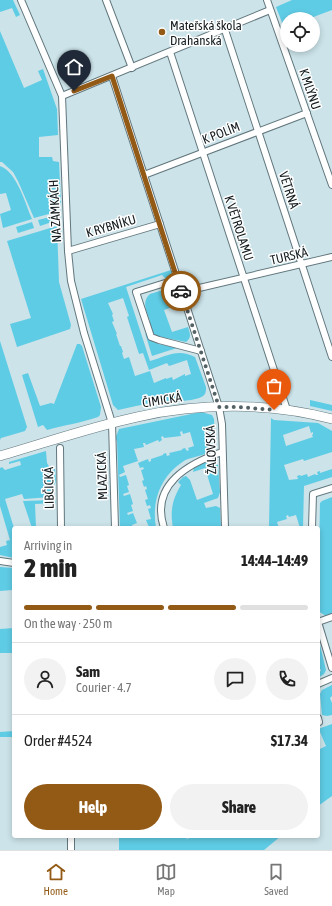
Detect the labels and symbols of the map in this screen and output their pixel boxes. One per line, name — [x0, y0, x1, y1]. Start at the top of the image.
place label: Mateřská škola Drahanská — [170, 18, 242, 48]
marker: Mateřská škola Drahanská — [157, 27, 167, 37]
pin — [57, 50, 91, 91]
street label: K MLÝNU — [296, 67, 324, 111]
street label: K POLÍM — [200, 119, 242, 147]
street label: VĚTRNÁ — [276, 170, 302, 211]
street label: NA ZÁMKÁCH — [46, 179, 64, 243]
street label: K VĚTROLAMU — [221, 194, 257, 262]
street label: K RYBNÍKU — [84, 212, 138, 240]
street label: TURSKÁ — [269, 244, 310, 268]
courier — [161, 271, 201, 311]
pin — [257, 369, 291, 410]
street label: ČIMICKÁ — [141, 389, 183, 411]
street label: ŽALOVSKÁ — [203, 425, 219, 475]
street label: MLAZICKÁ — [94, 451, 110, 500]
street label: LIBČICKÁ — [41, 466, 57, 509]

